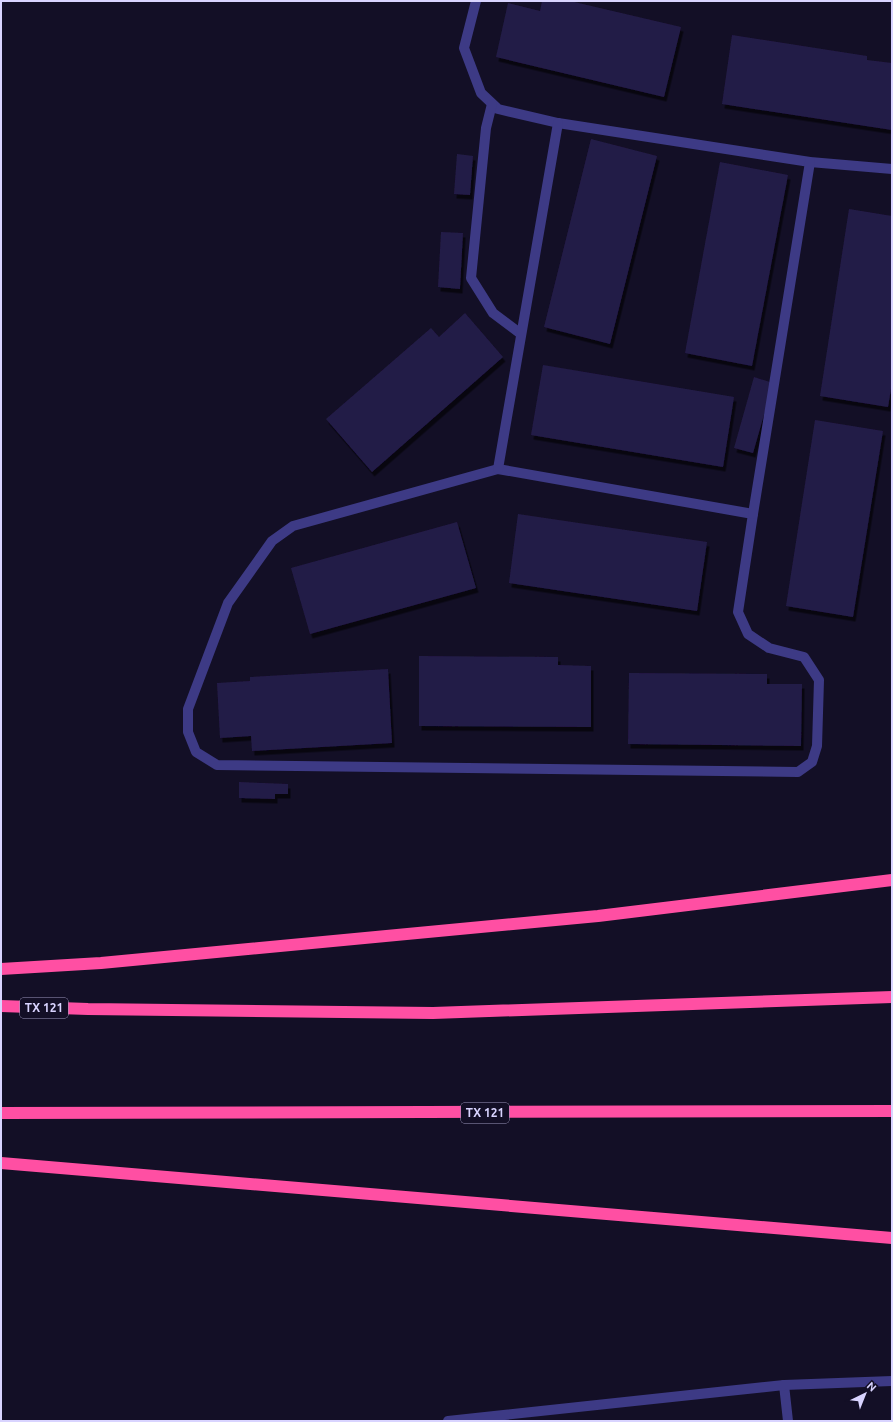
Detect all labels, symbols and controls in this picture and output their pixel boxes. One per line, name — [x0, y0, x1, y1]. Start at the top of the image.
road number: TX 121 — [20, 998, 68, 1018]
road number: TX 121 — [461, 1103, 509, 1123]
north arrow — [845, 1374, 885, 1414]
text: N — [865, 1379, 879, 1394]

